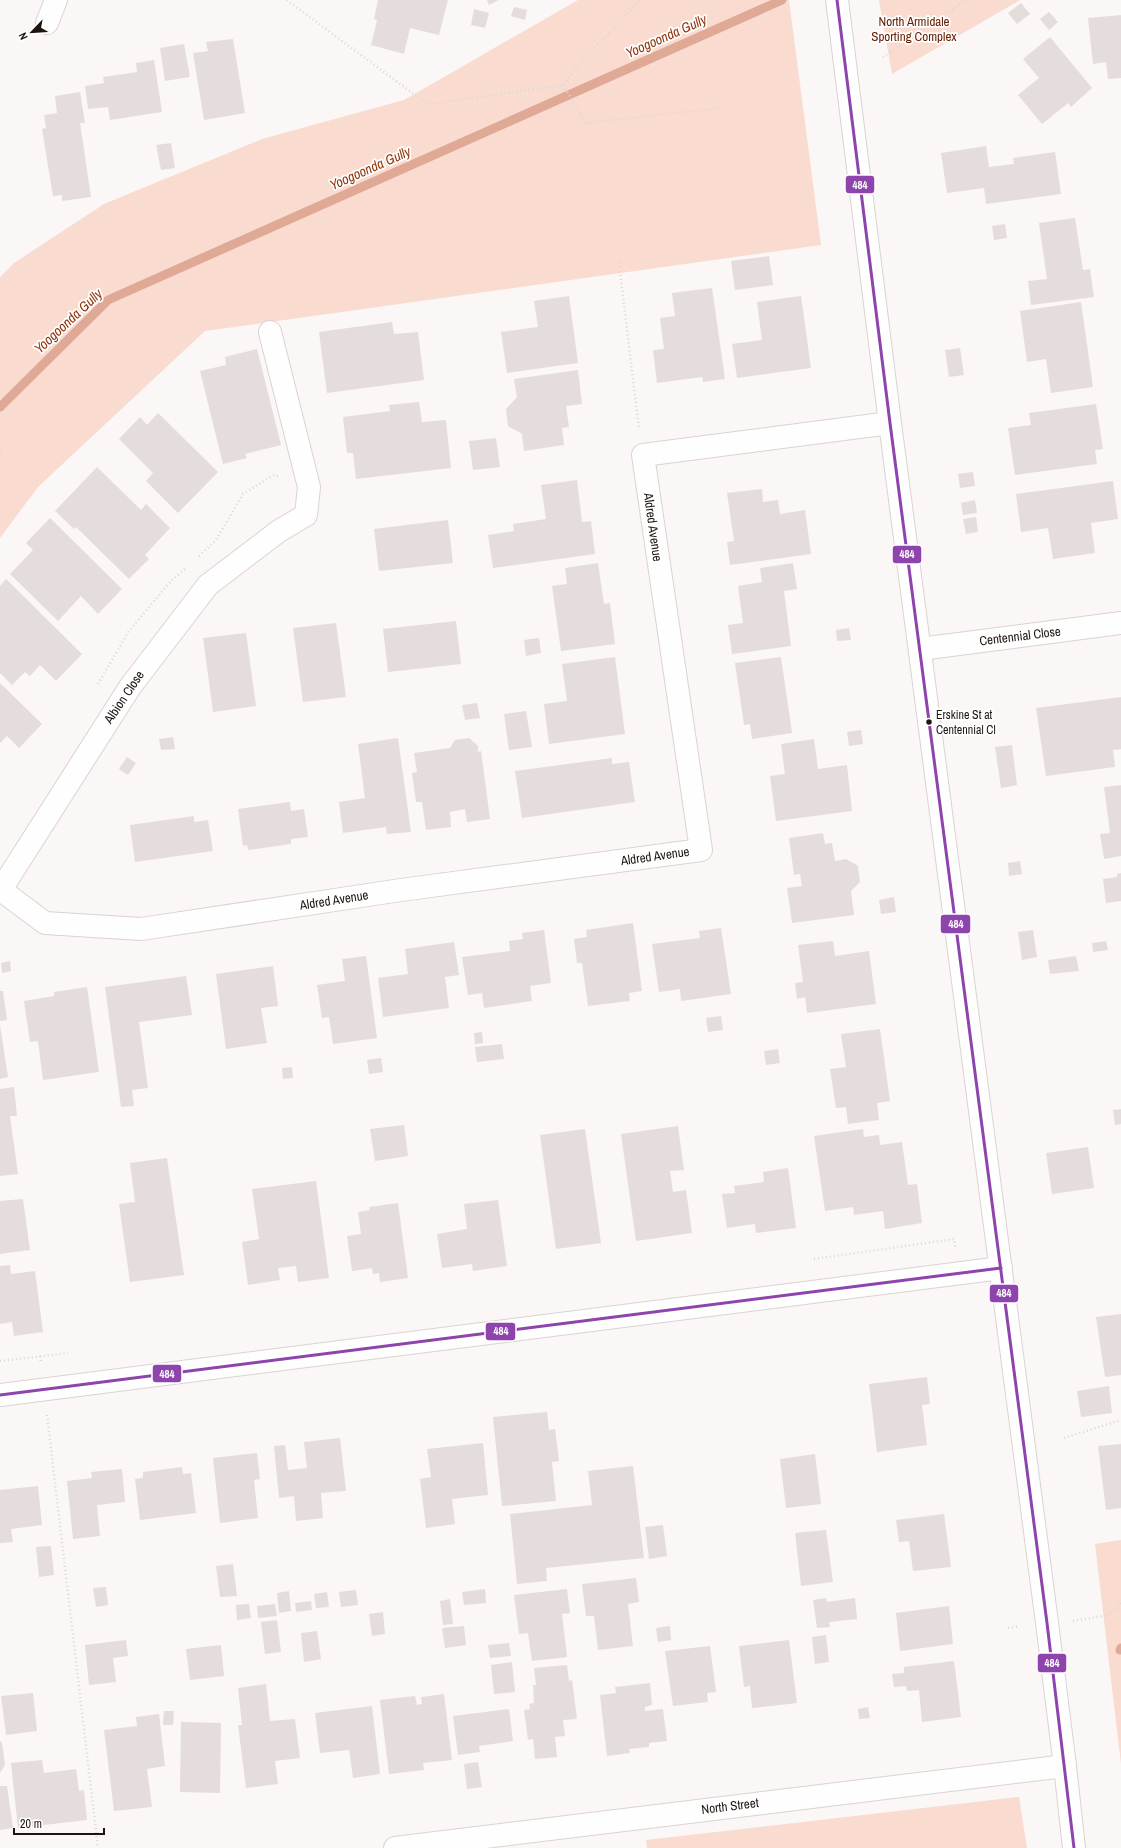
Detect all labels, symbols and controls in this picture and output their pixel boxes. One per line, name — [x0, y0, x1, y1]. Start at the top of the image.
water label: Yoogoonda Gully — [623, 10, 710, 62]
north arrow — [12, 12, 52, 52]
park label: North Armidale Sporting Complex — [871, 13, 957, 45]
text: N — [15, 30, 31, 42]
water label: Yoogoonda Gully — [327, 142, 414, 194]
line badge: 484 — [845, 175, 875, 194]
text: 484 — [852, 178, 868, 192]
water label: Yoogoonda Gully — [30, 284, 107, 357]
street label: Aldred Avenue — [640, 491, 666, 562]
line badge: 484 — [892, 545, 922, 564]
text: 484 — [899, 547, 915, 561]
street label: Centennial Close — [978, 623, 1062, 649]
street label: Albion Close — [99, 667, 148, 728]
place label: Erskine St at Centennial Cl — [936, 707, 996, 738]
marker: Erskine St at Centennial Cl — [924, 717, 934, 727]
street label: Aldred Avenue — [619, 843, 690, 869]
street label: Aldred Avenue — [298, 886, 370, 914]
line badge: 484 — [940, 914, 971, 934]
text: 484 — [948, 917, 964, 931]
line badge: 484 — [989, 1284, 1019, 1303]
text: 484 — [996, 1286, 1012, 1300]
line badge: 484 — [485, 1322, 516, 1341]
text: 484 — [493, 1324, 509, 1338]
line badge: 484 — [152, 1364, 182, 1383]
text: 484 — [159, 1367, 175, 1381]
line badge: 484 — [1037, 1653, 1067, 1673]
text: 484 — [1044, 1656, 1060, 1670]
street label: North Street — [700, 1794, 760, 1818]
scale bar — [14, 1810, 104, 1836]
text: 20 m — [20, 1816, 42, 1832]

